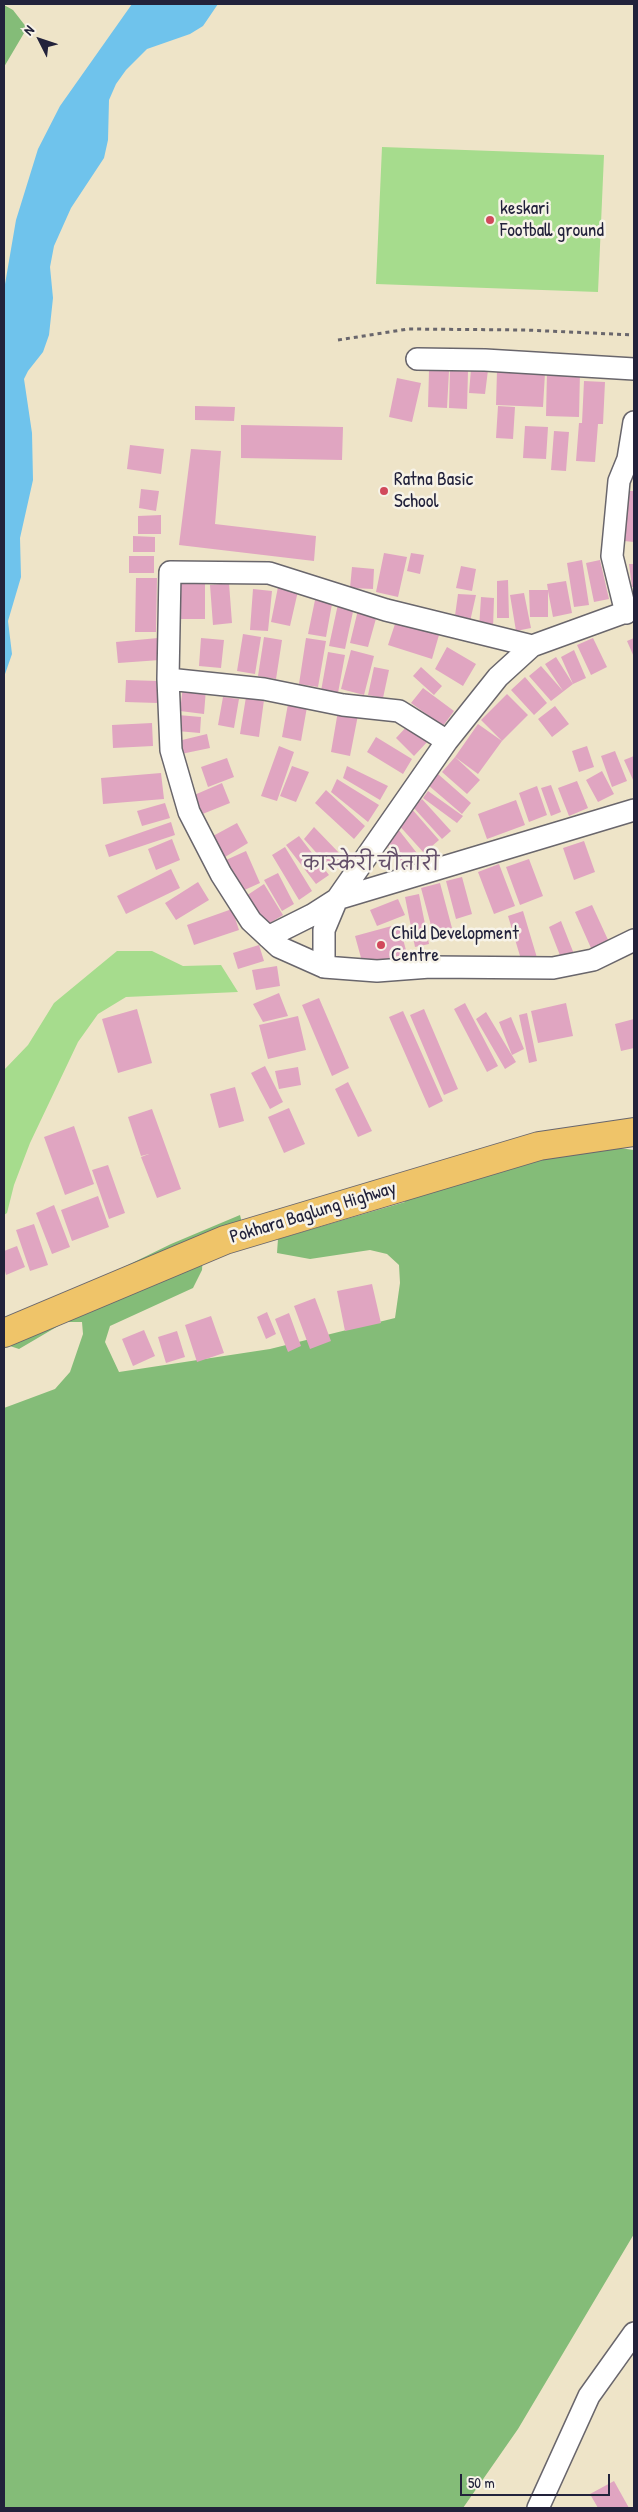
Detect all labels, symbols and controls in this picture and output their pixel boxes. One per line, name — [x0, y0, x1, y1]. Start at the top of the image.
north arrow — [15, 15, 65, 65]
text: N — [19, 21, 38, 39]
place label: keskari Football ground — [500, 198, 604, 242]
marker: keskari Football ground — [484, 214, 496, 226]
place label: Ratna Basic School — [394, 469, 473, 513]
marker: Ratna Basic School — [378, 485, 390, 497]
district label: कास्केरी चौतारी — [303, 853, 439, 877]
place label: Child Development Centre — [391, 923, 519, 967]
marker: Child Development Centre — [375, 939, 387, 951]
street label: Pokhara Baglung Highway — [227, 1177, 399, 1249]
scale bar — [463, 2464, 613, 2496]
text: 50 m — [468, 2472, 495, 2493]

